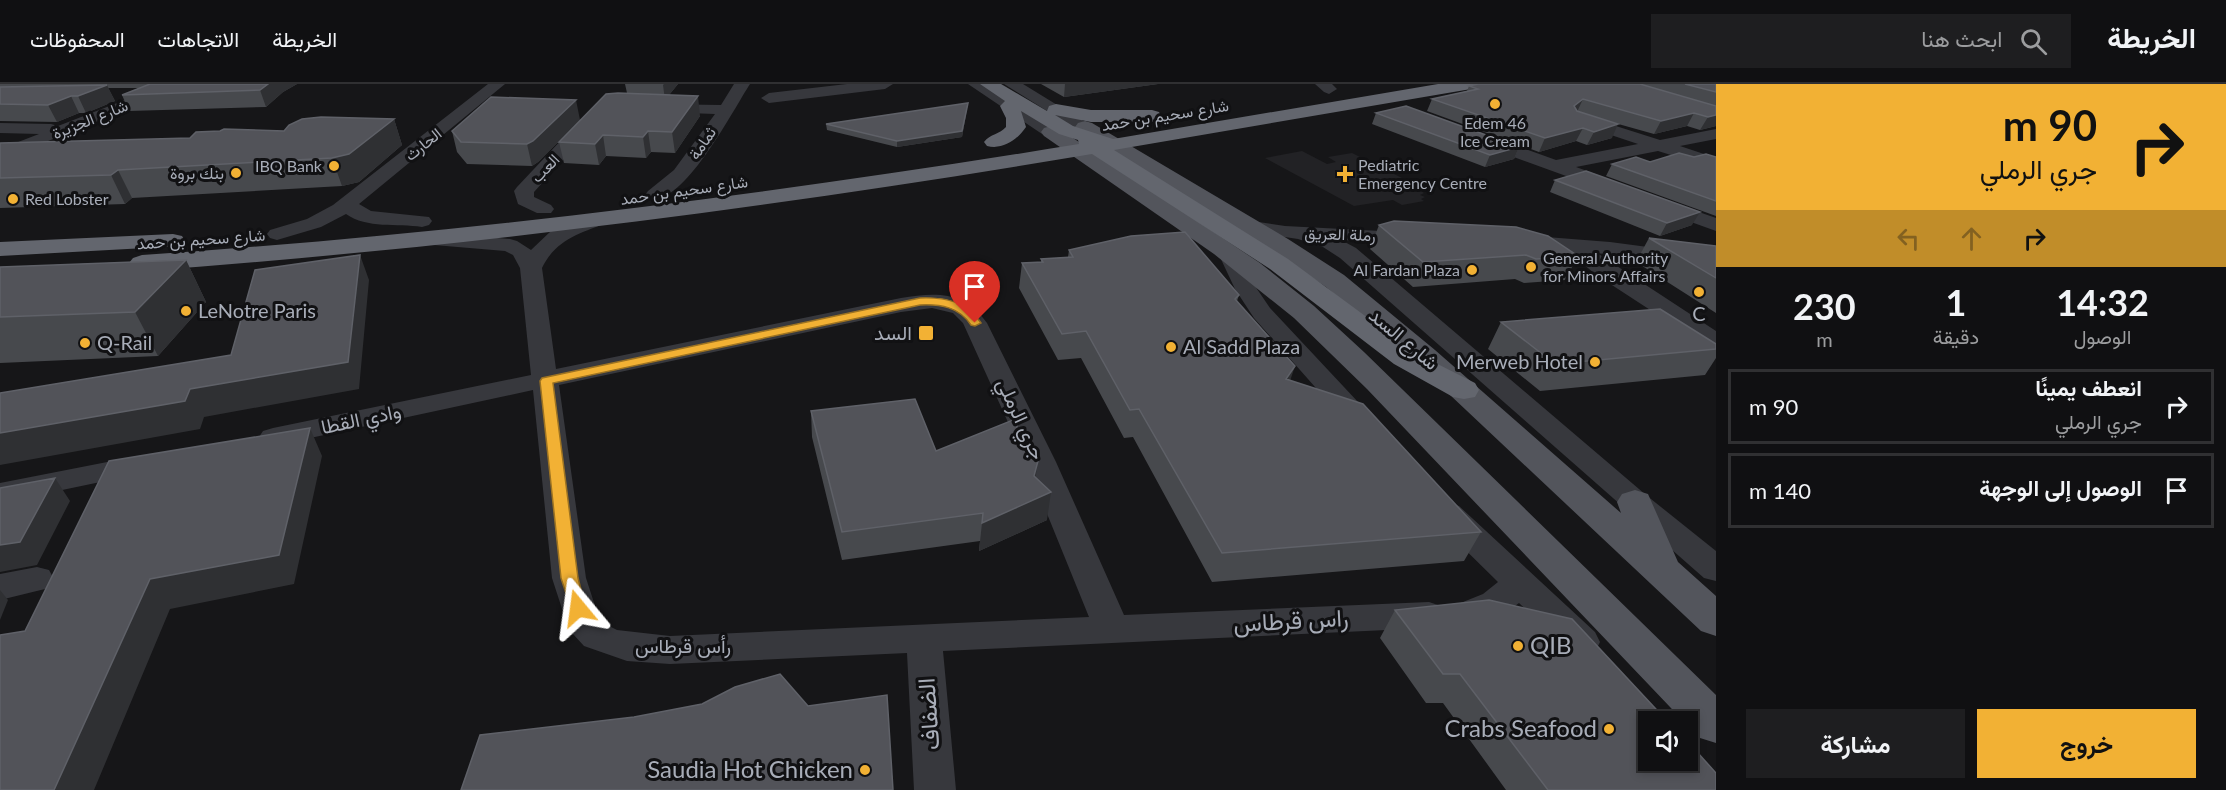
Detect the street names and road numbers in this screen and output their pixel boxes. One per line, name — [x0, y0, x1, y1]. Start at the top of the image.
street label: شارع الجزيرة — [49, 95, 131, 145]
street label: شارع سحيم بن حمد — [1100, 95, 1230, 137]
street label: الحارث — [401, 123, 446, 166]
street label: ثمامة — [684, 123, 719, 163]
street label: العب — [527, 149, 563, 187]
street label: شارع سحيم بن حمد — [619, 171, 749, 211]
street label: رملة العريق — [1304, 223, 1376, 246]
street label: شارع سحيم بن حمد — [136, 225, 266, 255]
street label: شارع السد — [1363, 302, 1444, 376]
street label: جري الرملي — [987, 374, 1051, 466]
street label: وادي القطا — [318, 398, 404, 444]
street label: راس قرطاس — [1233, 602, 1349, 639]
street label: رأس قرطاس — [635, 633, 731, 659]
street label: الضفاف — [911, 677, 944, 751]

